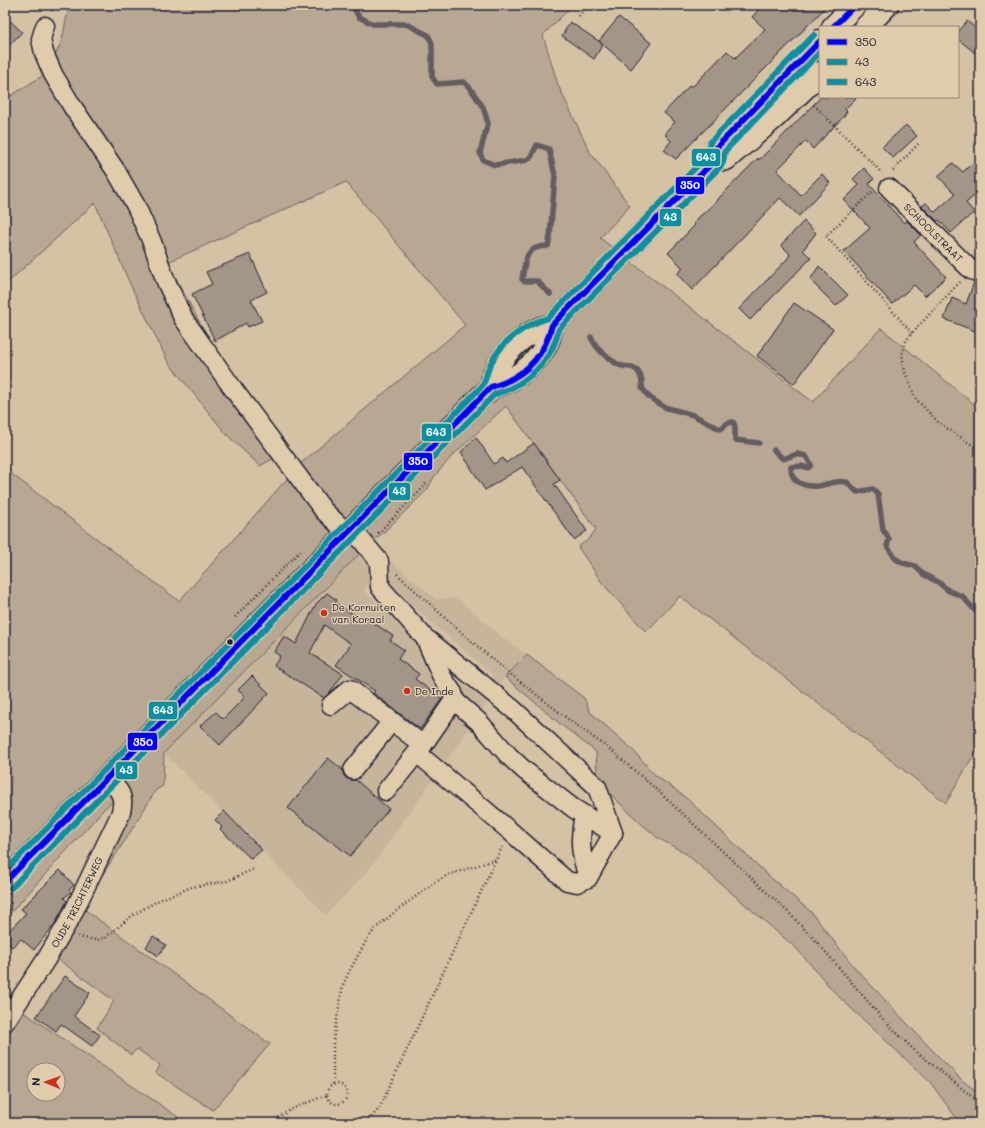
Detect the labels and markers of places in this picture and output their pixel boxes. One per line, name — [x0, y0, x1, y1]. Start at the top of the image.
place label: De Kornuiten van Koraal — [332, 600, 395, 626]
marker: De Kornuiten van Koraal — [319, 608, 329, 618]
unlabelled marker — [225, 637, 235, 647]
place label: De Inde — [415, 684, 454, 698]
marker: De Inde — [402, 686, 412, 696]

